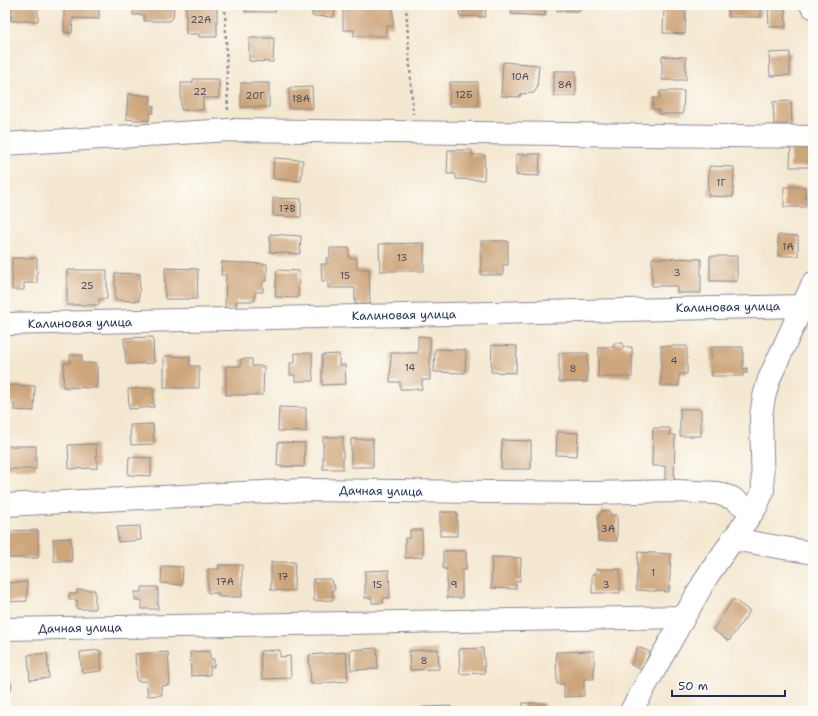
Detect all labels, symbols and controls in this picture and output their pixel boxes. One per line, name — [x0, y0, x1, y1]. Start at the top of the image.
house number: 22А — [191, 13, 211, 26]
house number: 10А — [511, 70, 529, 83]
house number: 8А — [558, 78, 572, 91]
house number: 22 — [193, 85, 207, 98]
house number: 12Б — [455, 88, 473, 101]
house number: 20Г — [246, 89, 265, 102]
house number: 18А — [292, 92, 310, 105]
house number: 1Г — [716, 176, 726, 189]
house number: 17В — [279, 202, 295, 215]
house number: 1А — [782, 240, 794, 253]
house number: 13 — [397, 251, 407, 264]
house number: 3 — [674, 266, 681, 279]
house number: 15 — [340, 269, 350, 282]
house number: 25 — [81, 279, 93, 292]
street label: Калиновая улица — [676, 298, 781, 316]
street label: Калиновая улица — [352, 306, 457, 324]
street label: Калиновая улица — [28, 314, 133, 332]
house number: 4 — [671, 354, 678, 367]
house number: 14 — [405, 361, 415, 374]
house number: 8 — [570, 362, 577, 375]
street label: Дачная улица — [339, 482, 424, 500]
house number: 3А — [601, 522, 615, 535]
house number: 1 — [651, 566, 655, 579]
house number: 17 — [278, 570, 288, 583]
house number: 17А — [216, 575, 234, 588]
house number: 15 — [372, 578, 382, 591]
house number: 9 — [451, 578, 458, 591]
house number: 3 — [603, 578, 610, 591]
street label: Дачная улица — [38, 619, 123, 637]
house number: 8 — [421, 654, 428, 667]
scale bar — [672, 672, 785, 698]
text: 50 m — [678, 678, 708, 694]

